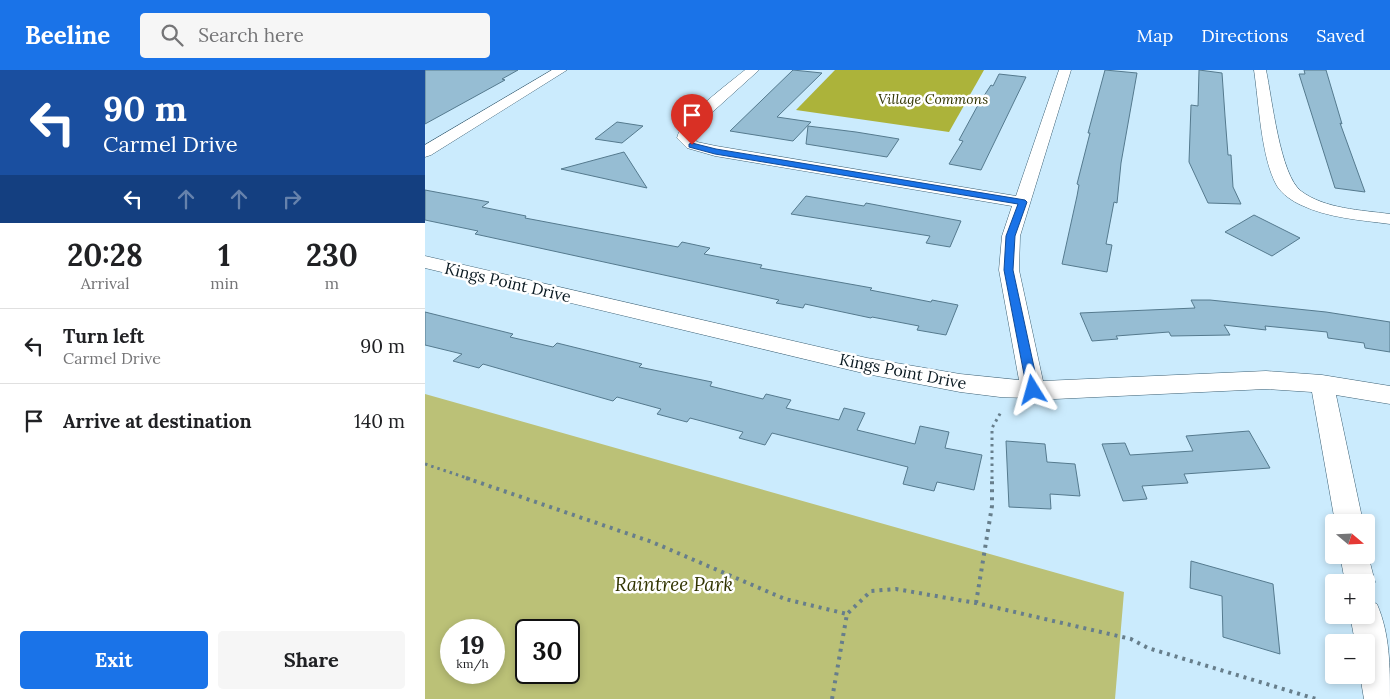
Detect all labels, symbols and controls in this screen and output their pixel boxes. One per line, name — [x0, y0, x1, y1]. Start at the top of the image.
search box — [140, 13, 490, 58]
text: Beeline — [25, 20, 110, 51]
icon: search — [158, 21, 186, 49]
text: Search here — [198, 23, 304, 47]
text: Map — [1137, 24, 1173, 47]
text: Directions — [1201, 24, 1288, 47]
text: Saved — [1316, 24, 1365, 47]
text: 90 m — [103, 86, 187, 131]
icon: left — [20, 90, 85, 155]
park label: Village Commons — [878, 90, 988, 108]
pin — [671, 94, 713, 145]
icon: arrive — [678, 101, 706, 129]
text: Carmel Drive — [103, 130, 238, 158]
icon: left — [119, 185, 147, 213]
icon: ahead — [172, 185, 200, 213]
icon: ahead — [225, 185, 253, 213]
icon: right — [278, 185, 306, 213]
text: 20:28 — [67, 236, 143, 274]
text: 1 — [218, 236, 231, 274]
text: 230 — [306, 236, 358, 274]
street label: Kings Point Drive — [443, 258, 573, 306]
text: Arrival — [81, 273, 130, 293]
text: min — [210, 273, 239, 293]
text: m — [325, 273, 339, 293]
text: Turn left — [63, 324, 144, 348]
icon: left — [20, 332, 48, 360]
text: 90 m — [360, 334, 405, 358]
text: Carmel Drive — [63, 348, 161, 368]
street label: Kings Point Drive — [838, 349, 969, 393]
position arrow — [1006, 363, 1058, 415]
icon: arrive — [20, 407, 48, 435]
text: Arrive at destination — [63, 409, 252, 433]
text: 140 m — [354, 409, 405, 433]
north arrow — [1325, 514, 1375, 564]
map controls — [1325, 514, 1375, 684]
park label: Raintree Park — [615, 572, 733, 596]
button: + — [1325, 574, 1375, 624]
speed limit sign: 30 — [515, 619, 580, 684]
text: 19 — [460, 629, 485, 661]
button: Exit — [20, 631, 208, 689]
button: Share — [218, 631, 405, 689]
button: − — [1325, 634, 1375, 684]
text: km/h — [456, 656, 489, 671]

